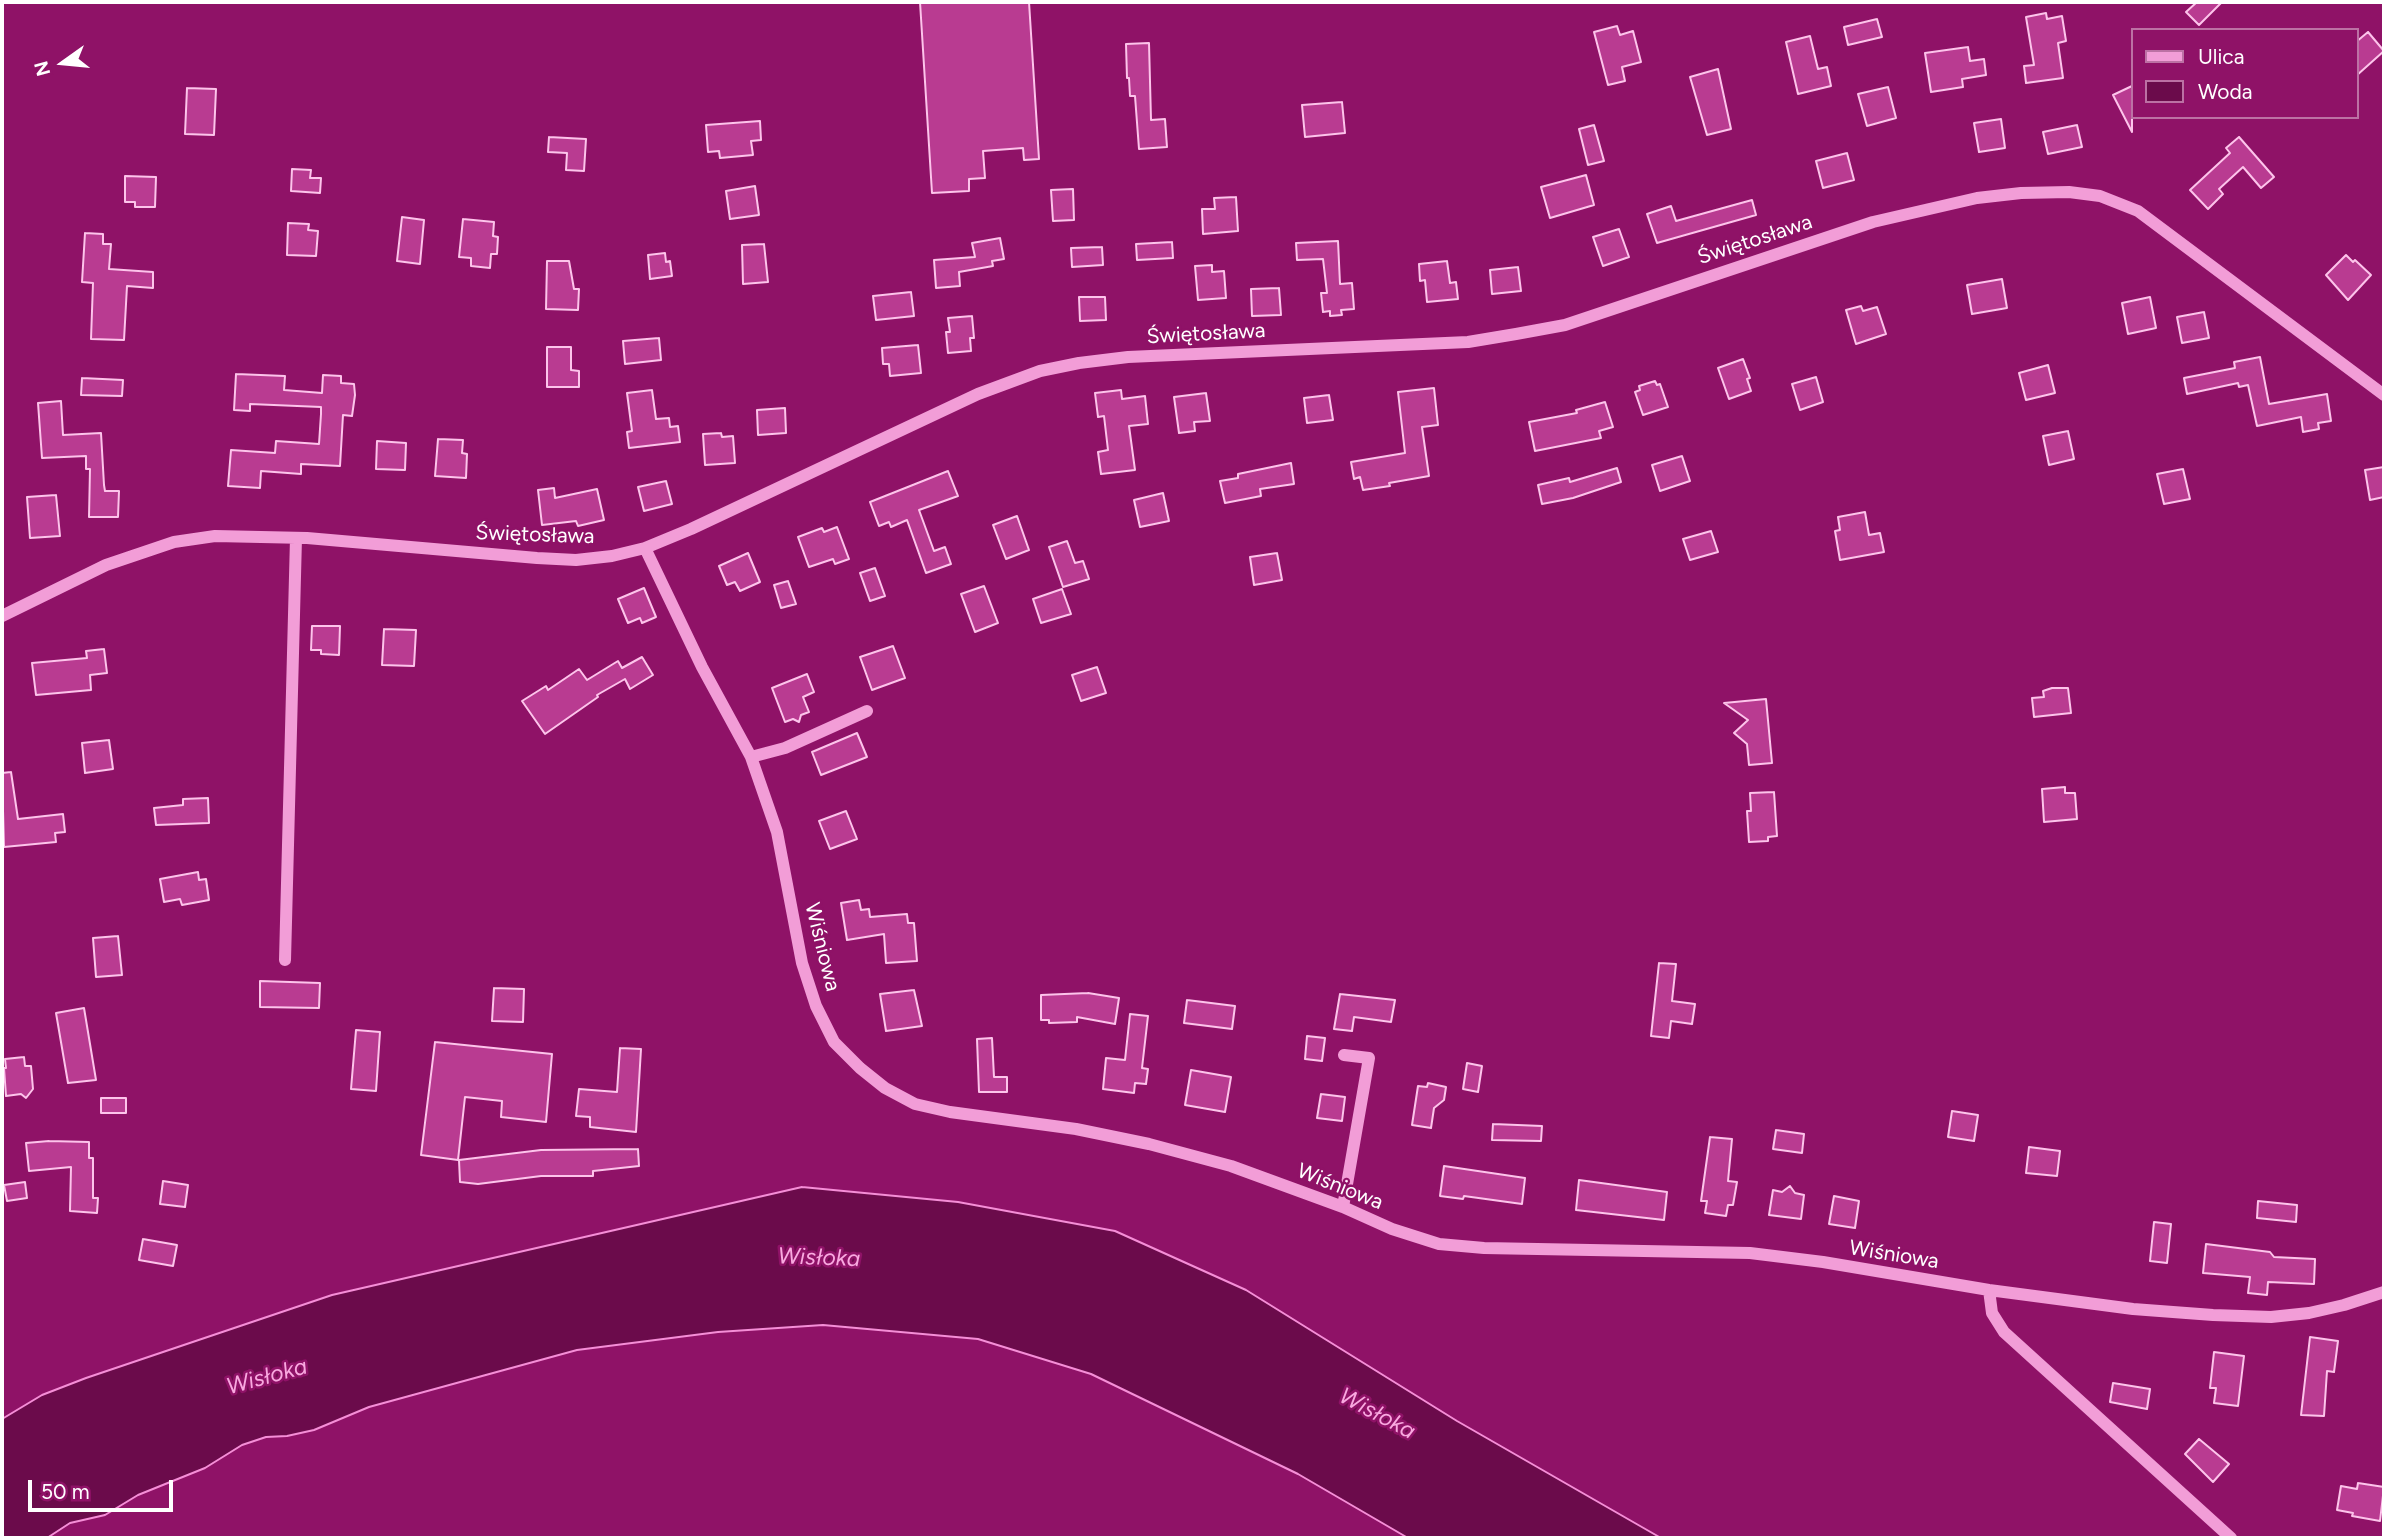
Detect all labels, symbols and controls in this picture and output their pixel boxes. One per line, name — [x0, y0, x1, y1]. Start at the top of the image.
north arrow — [28, 28, 98, 98]
legend — [2130, 28, 2358, 119]
text: Ulica — [2198, 44, 2244, 69]
text: N — [29, 58, 55, 79]
text: Woda — [2198, 79, 2253, 104]
street label: Świętosława — [1695, 210, 1815, 270]
street label: Świętosława — [1146, 318, 1266, 350]
street label: Świętosława — [475, 520, 595, 550]
street label: Wiśniowa — [799, 900, 845, 994]
street label: Wiśniowa — [1293, 1158, 1387, 1216]
street label: Wiśniowa — [1847, 1235, 1941, 1275]
water label: Wisłoka — [777, 1243, 861, 1273]
water label: Wisłoka — [224, 1353, 310, 1401]
water label: Wisłoka — [1334, 1382, 1420, 1446]
scale bar — [32, 1466, 177, 1510]
text: 50 m — [41, 1479, 90, 1504]

